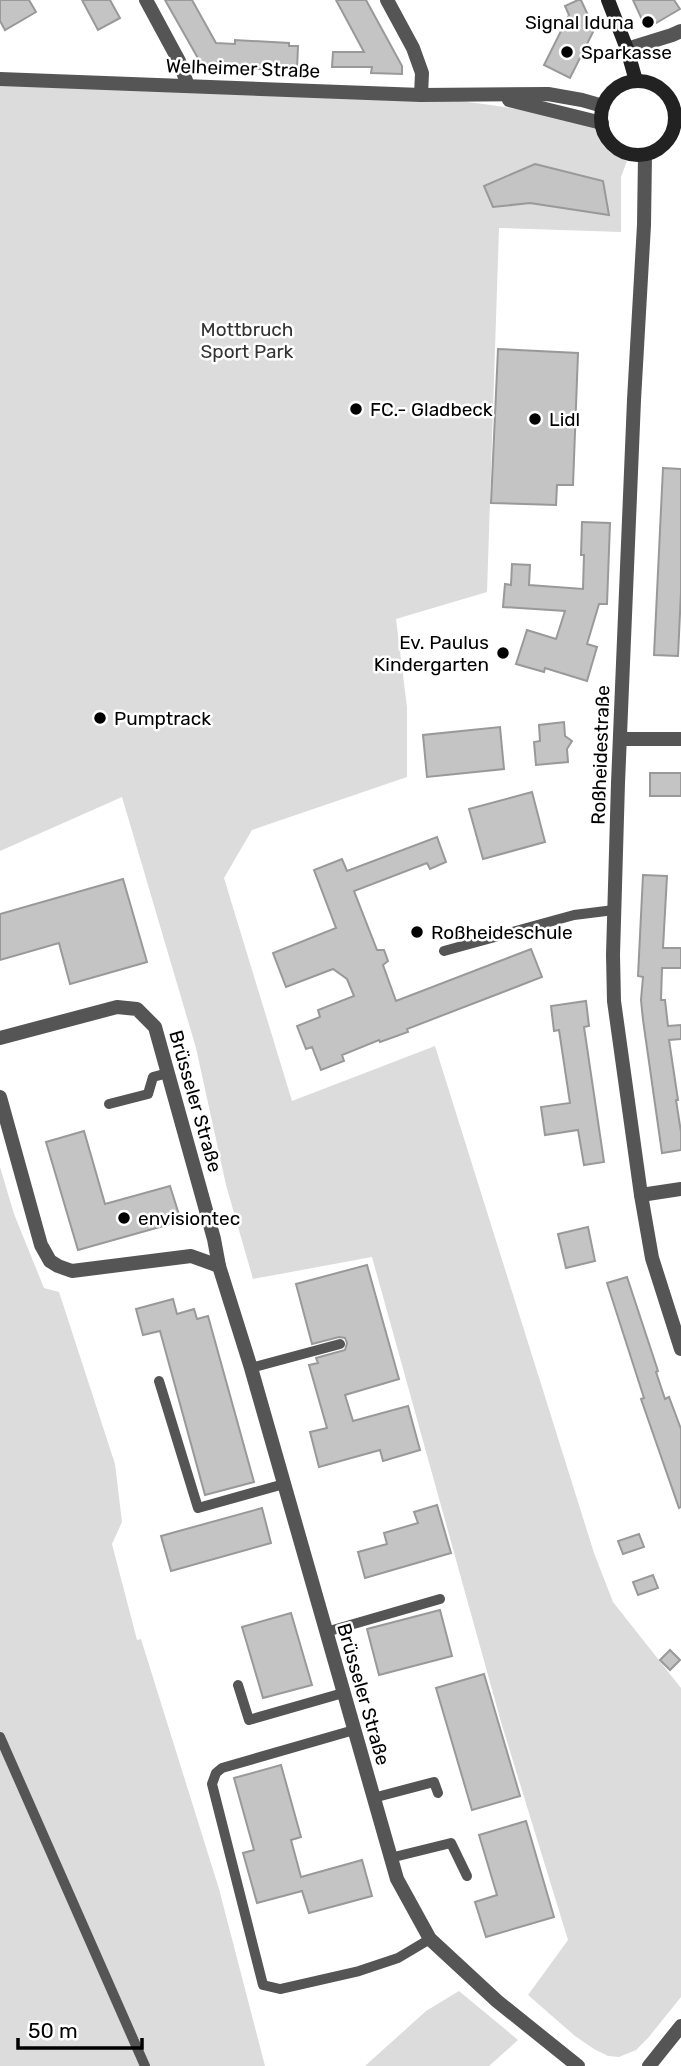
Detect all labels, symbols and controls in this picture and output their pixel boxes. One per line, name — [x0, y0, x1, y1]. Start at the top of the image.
place label: Signal Iduna — [525, 11, 634, 34]
marker: Signal Iduna — [640, 14, 656, 30]
place label: Sparkasse — [581, 41, 672, 64]
marker: Sparkasse — [559, 44, 575, 60]
street label: Welheimer Straße — [165, 54, 321, 83]
park label: Mottbruch Sport Park — [201, 318, 294, 363]
place label: FC.- Gladbeck — [370, 398, 493, 421]
marker: FC.- Gladbeck — [348, 401, 364, 417]
place label: Lidl — [549, 408, 580, 431]
marker: Lidl — [527, 411, 543, 427]
place label: Ev. Paulus Kindergarten — [374, 631, 489, 676]
marker: Ev. Paulus Kindergarten — [495, 645, 511, 661]
street label: Roßheidestraße — [587, 685, 614, 825]
place label: Pumptrack — [114, 707, 211, 730]
marker: Pumptrack — [92, 710, 108, 726]
place label: Roßheideschule — [431, 921, 573, 944]
marker: Roßheideschule — [409, 924, 425, 940]
street label: Brüsseler Straße — [164, 1027, 227, 1175]
place label: envisiontec — [138, 1207, 240, 1230]
marker: envisiontec — [116, 1210, 132, 1226]
street label: Brüsseler Straße — [332, 1620, 395, 1768]
scale bar — [18, 2007, 142, 2050]
text: 50 m — [28, 2018, 78, 2043]

